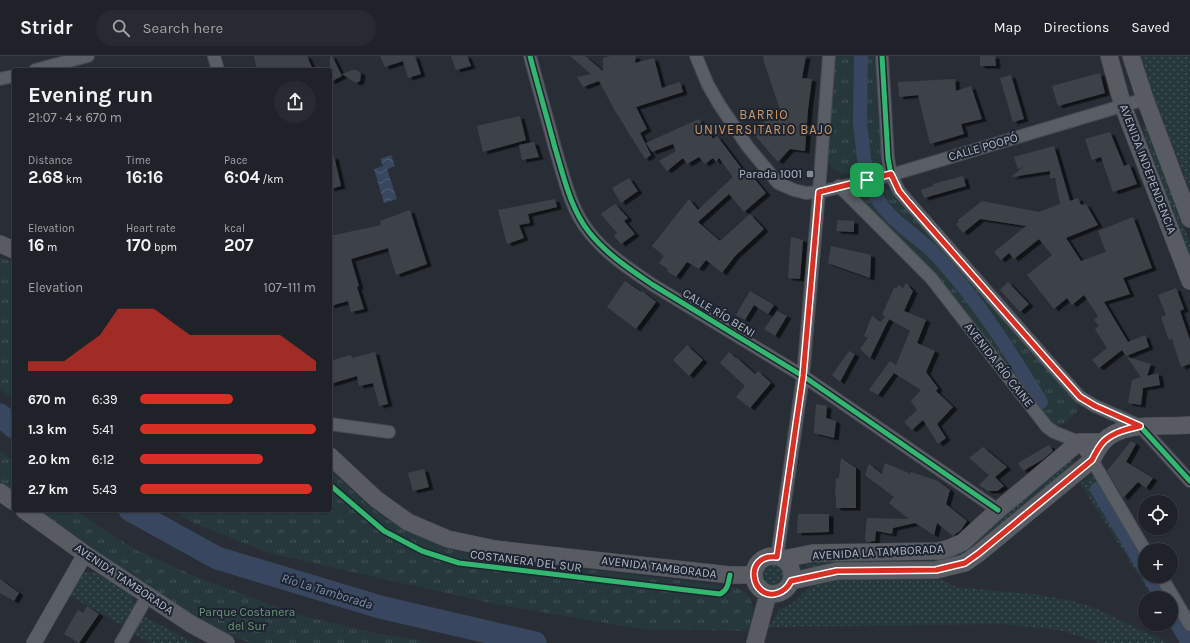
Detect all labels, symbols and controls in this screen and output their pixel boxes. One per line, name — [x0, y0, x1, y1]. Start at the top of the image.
search box — [96, 10, 376, 46]
text: Stridr — [20, 17, 72, 39]
icon: search — [110, 17, 132, 39]
text: Search here — [142, 19, 223, 37]
text: Map — [994, 19, 1022, 36]
text: Directions — [1044, 19, 1109, 36]
text: Saved — [1131, 19, 1170, 36]
button: share — [274, 81, 316, 123]
text: Evening run — [28, 82, 153, 108]
street label: AVENIDA INDEPENDENCIA — [1117, 102, 1179, 236]
district label: BARRIO UNIVERSITARIO BAJO — [695, 107, 833, 137]
text: 21:07 · 4 × 670 m — [28, 110, 122, 125]
street label: CALLE POOPÓ — [946, 129, 1020, 164]
text: Distance — [28, 154, 72, 167]
text: Time — [126, 154, 151, 167]
text: Pace — [224, 154, 247, 167]
pin — [850, 163, 884, 197]
text: 2.68 — [28, 167, 63, 187]
text: 16:16 — [126, 167, 163, 187]
text: 6:04 — [224, 167, 260, 187]
place label: Parada 1001 — [739, 167, 802, 181]
marker: Parada 1001 — [805, 169, 815, 179]
icon: arrive — [856, 169, 878, 191]
text: km — [63, 173, 82, 186]
text: /km — [260, 173, 284, 186]
text: Elevation — [28, 222, 75, 235]
text: Heart rate — [126, 222, 176, 235]
text: kcal — [224, 222, 245, 235]
text: 16 — [28, 235, 44, 255]
text: 170 — [126, 235, 151, 255]
text: 207 — [224, 235, 254, 255]
text: m — [44, 241, 57, 254]
text: bpm — [151, 241, 177, 254]
text: Elevation — [28, 280, 83, 295]
text: 107–111 m — [264, 280, 316, 295]
street label: CALLE RÍO BENI — [680, 285, 758, 340]
street label: AVENIDA RÍO CAINE — [962, 319, 1037, 410]
text: 670 m — [28, 392, 66, 407]
text: 6:39 — [92, 392, 118, 407]
text: 1.3 km — [28, 422, 67, 437]
text: 5:41 — [92, 422, 114, 437]
text: 2.0 km — [28, 452, 70, 467]
text: 6:12 — [92, 452, 114, 467]
text: 2.7 km — [28, 482, 68, 497]
text: 5:43 — [92, 482, 117, 497]
map controls — [1138, 495, 1178, 631]
button: locate — [1138, 495, 1178, 535]
street label: AVENIDA TAMBORADA — [72, 541, 176, 617]
street label: AVENIDA LA TAMBORADA — [812, 542, 944, 562]
button: + — [1138, 543, 1178, 583]
street label: COSTANERA DEL SUR — [469, 547, 583, 575]
street label: AVENIDA TAMBORADA — [601, 553, 718, 581]
water label: Río La Tamborada — [280, 570, 375, 612]
button: − — [1138, 591, 1178, 631]
park label: Parque Costanera del Sur — [199, 605, 295, 633]

